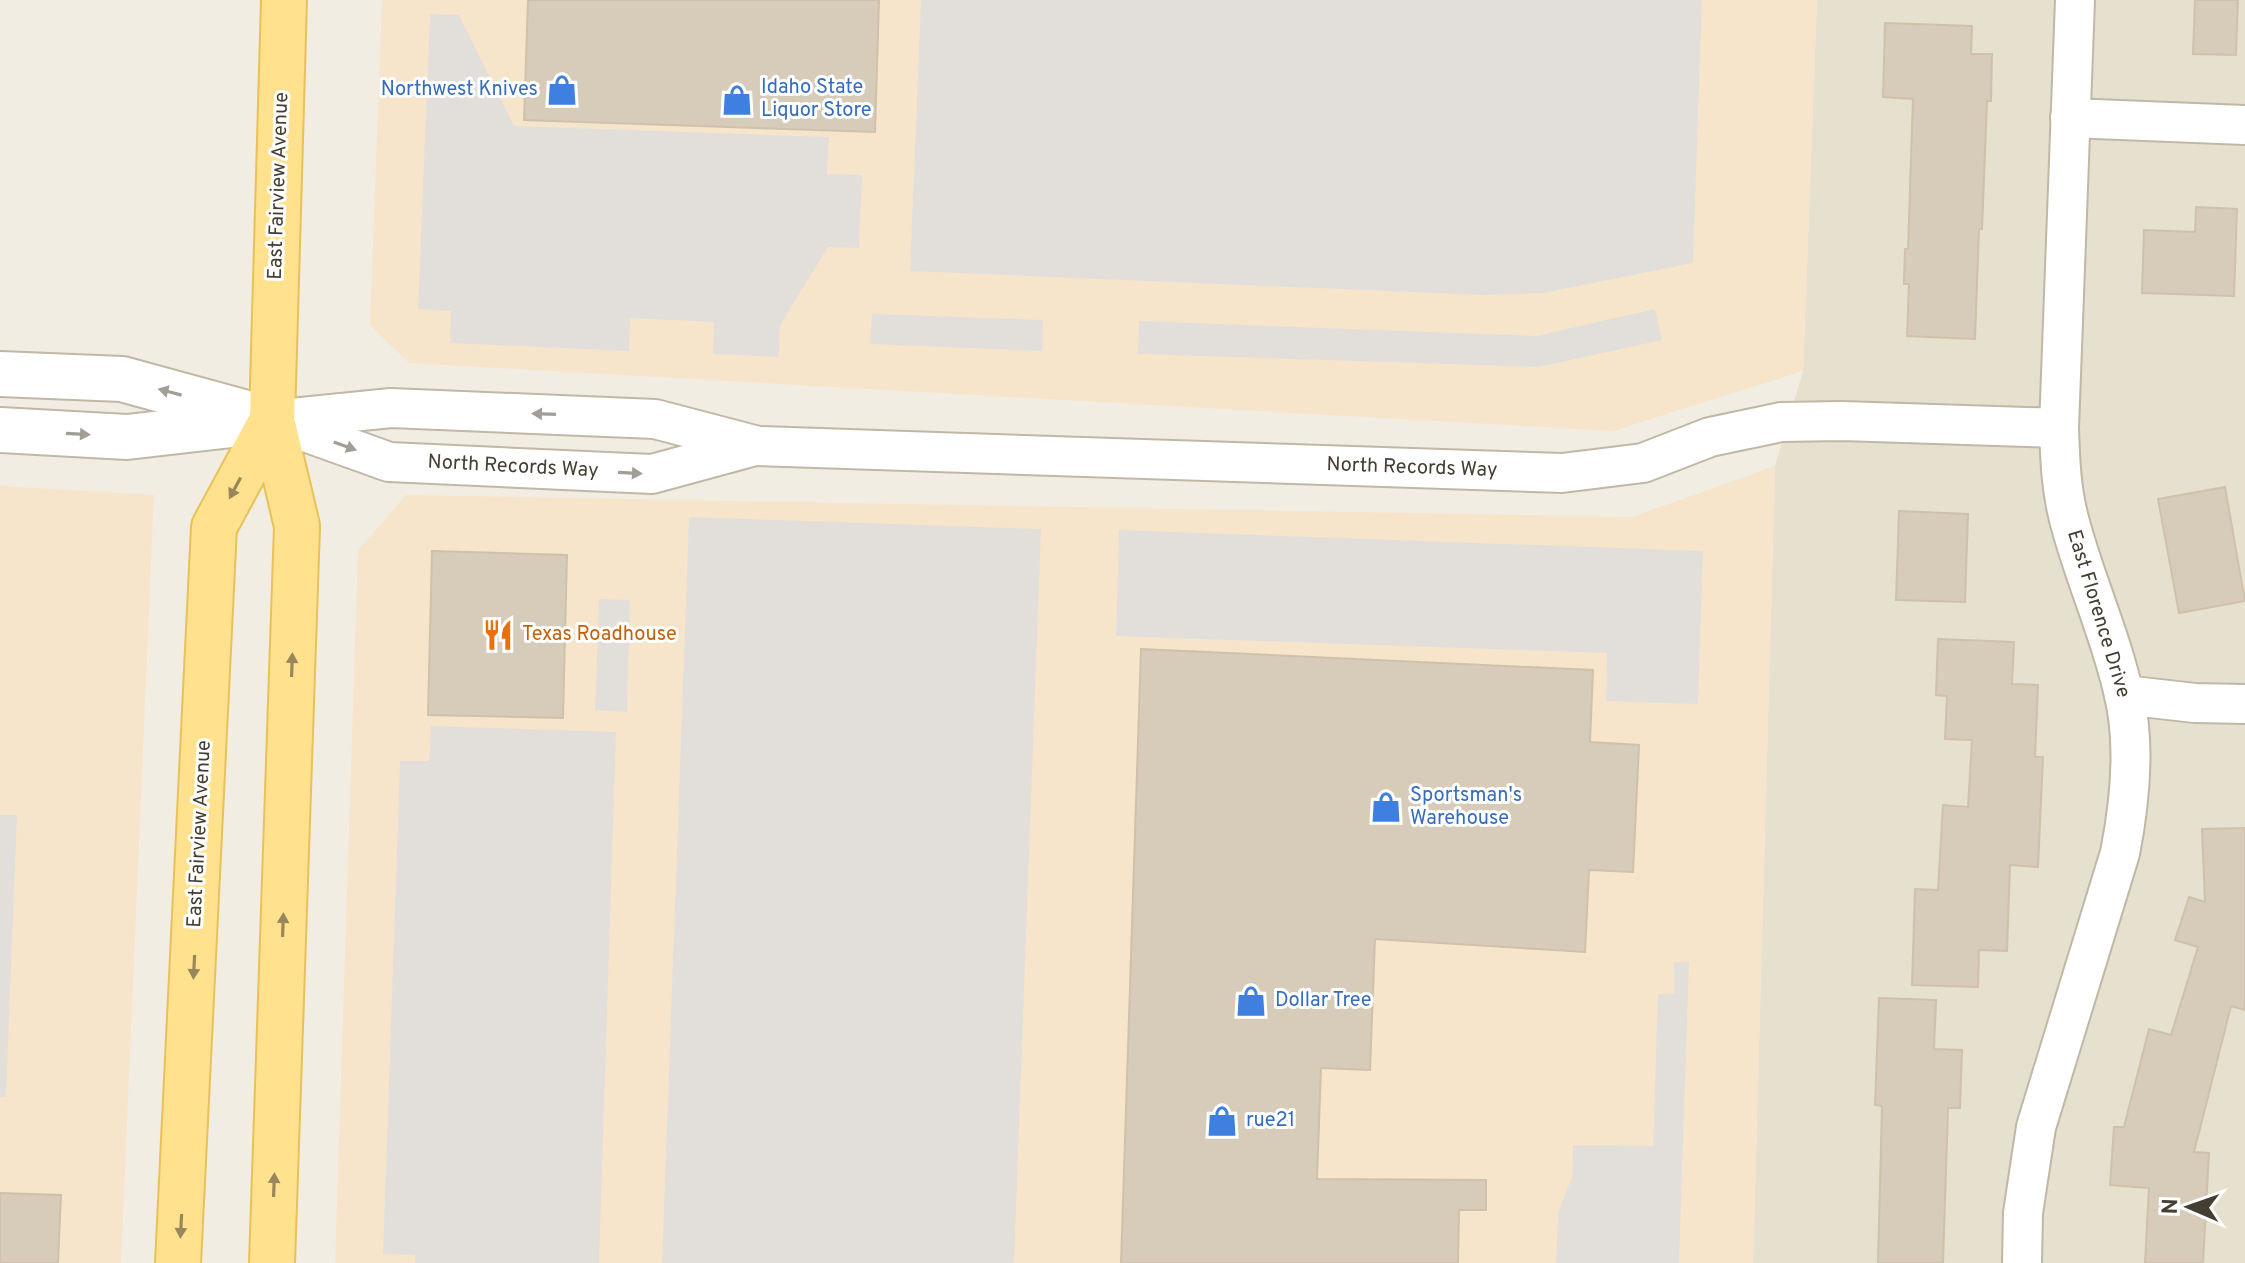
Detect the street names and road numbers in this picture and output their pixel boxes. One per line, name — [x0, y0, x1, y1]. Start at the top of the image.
street label: East Fairview Avenue — [263, 92, 295, 280]
street label: North Records Way — [427, 450, 599, 484]
street label: North Records Way — [1326, 452, 1498, 484]
street label: East Florence Drive — [2060, 527, 2136, 701]
street label: East Fairview Avenue — [182, 739, 218, 929]

